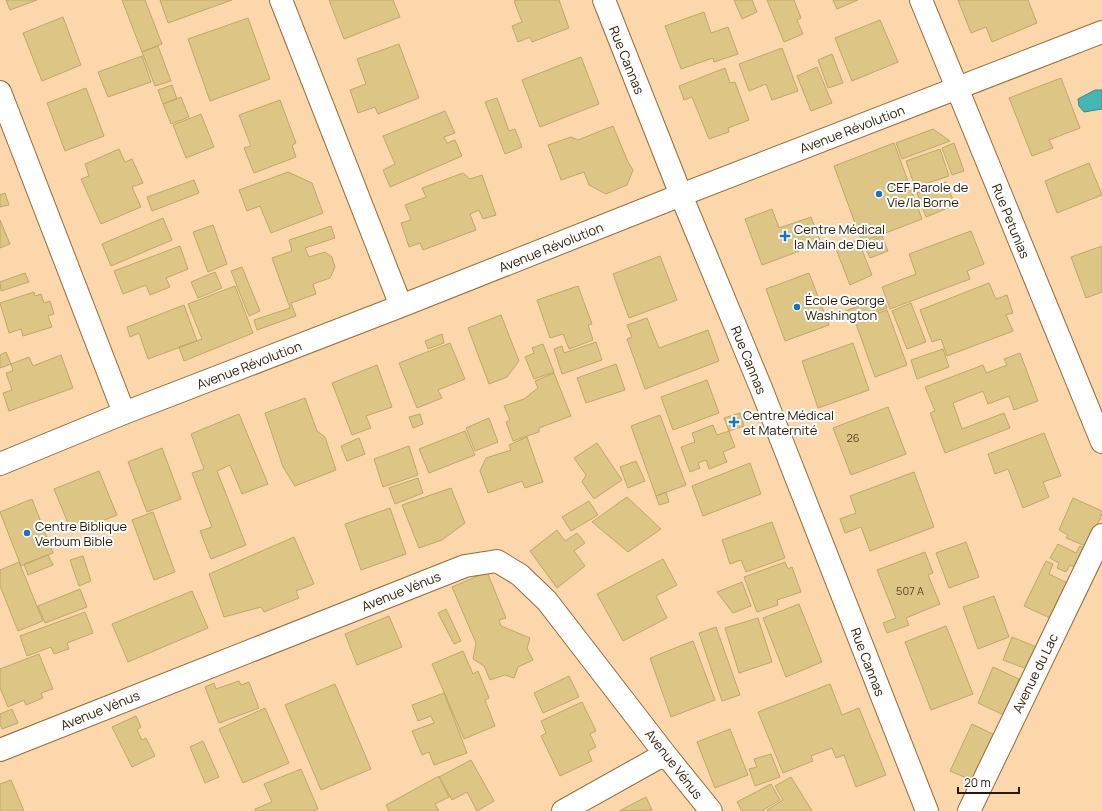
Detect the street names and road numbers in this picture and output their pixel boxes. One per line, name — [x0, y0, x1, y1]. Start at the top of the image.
street label: Rue Cannas — [605, 23, 649, 97]
street label: Avenue Révolution — [797, 101, 907, 157]
street label: Rue Petunias — [988, 181, 1034, 261]
street label: Avenue Révolution — [496, 218, 606, 276]
street label: Rue Cannas — [727, 323, 771, 397]
street label: Avenue Révolution — [194, 337, 304, 393]
street label: Avenue Vénus — [359, 567, 443, 615]
street label: Rue Cannas — [847, 625, 889, 699]
street label: Avenue du Lac — [1008, 630, 1062, 716]
street label: Avenue Vénus — [58, 686, 142, 734]
street label: Avenue Vénus — [641, 725, 707, 803]

